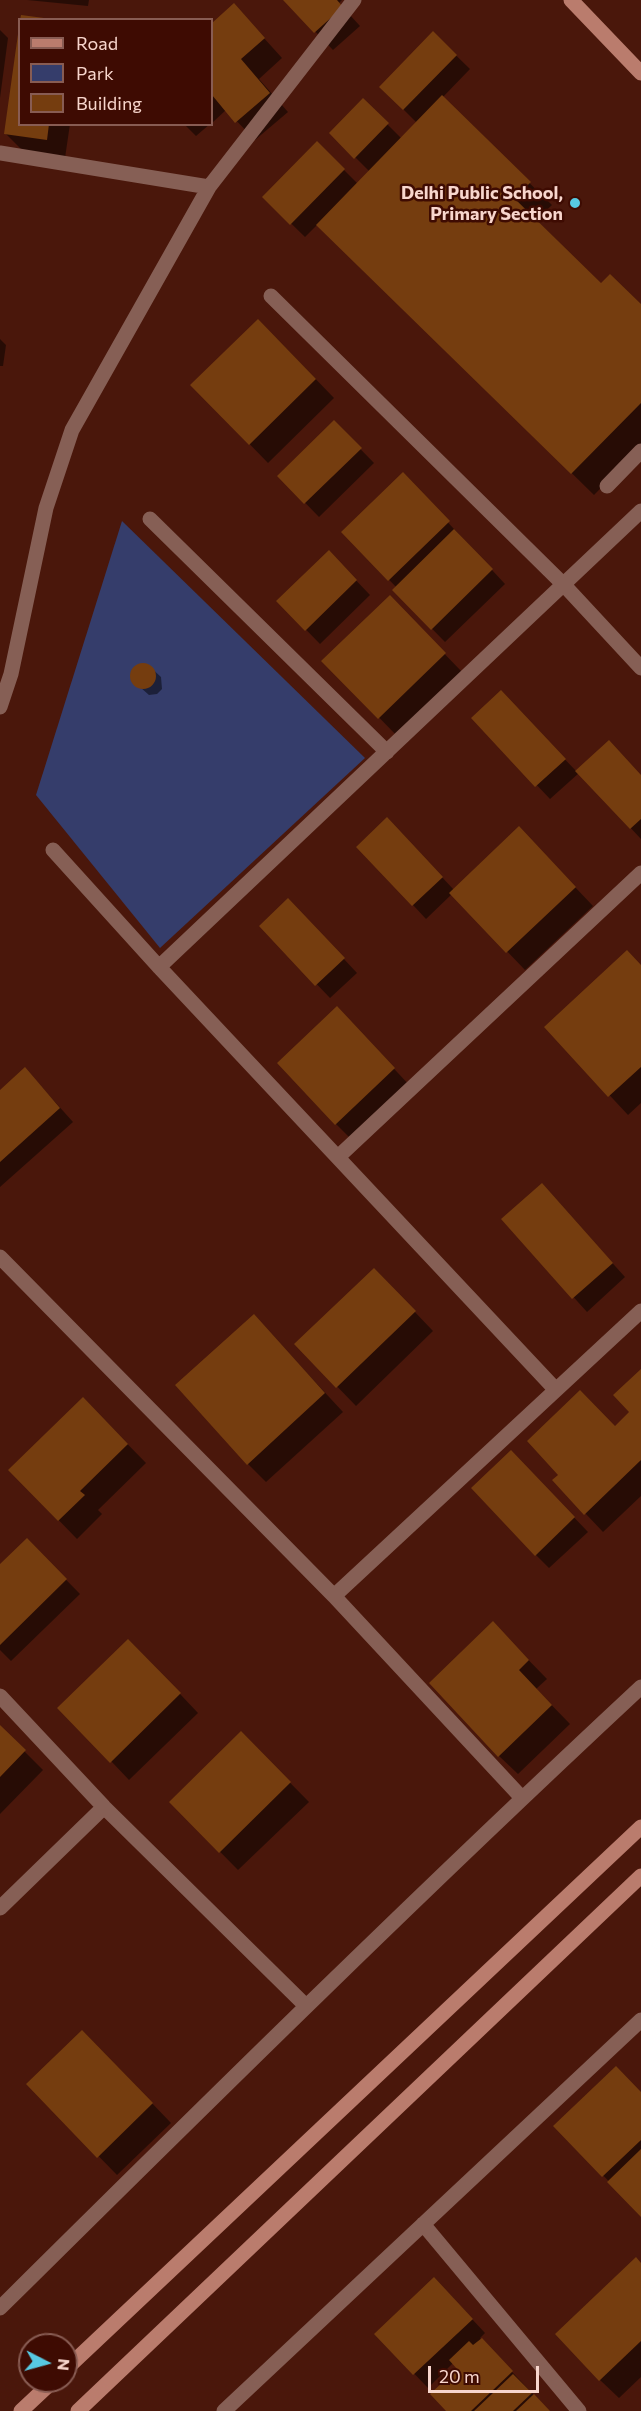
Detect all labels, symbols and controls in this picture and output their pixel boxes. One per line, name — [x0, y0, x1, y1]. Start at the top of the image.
legend — [18, 18, 213, 126]
text: Road — [76, 32, 118, 54]
text: Park — [76, 62, 114, 84]
text: Building — [76, 92, 142, 114]
place label: Delhi Public School, Primary Section — [401, 182, 563, 224]
marker: Delhi Public School, Primary Section — [568, 196, 582, 210]
north arrow — [18, 2333, 78, 2393]
scale bar — [431, 2354, 542, 2392]
text: N — [54, 2358, 74, 2372]
text: 20 m — [439, 2365, 480, 2387]

